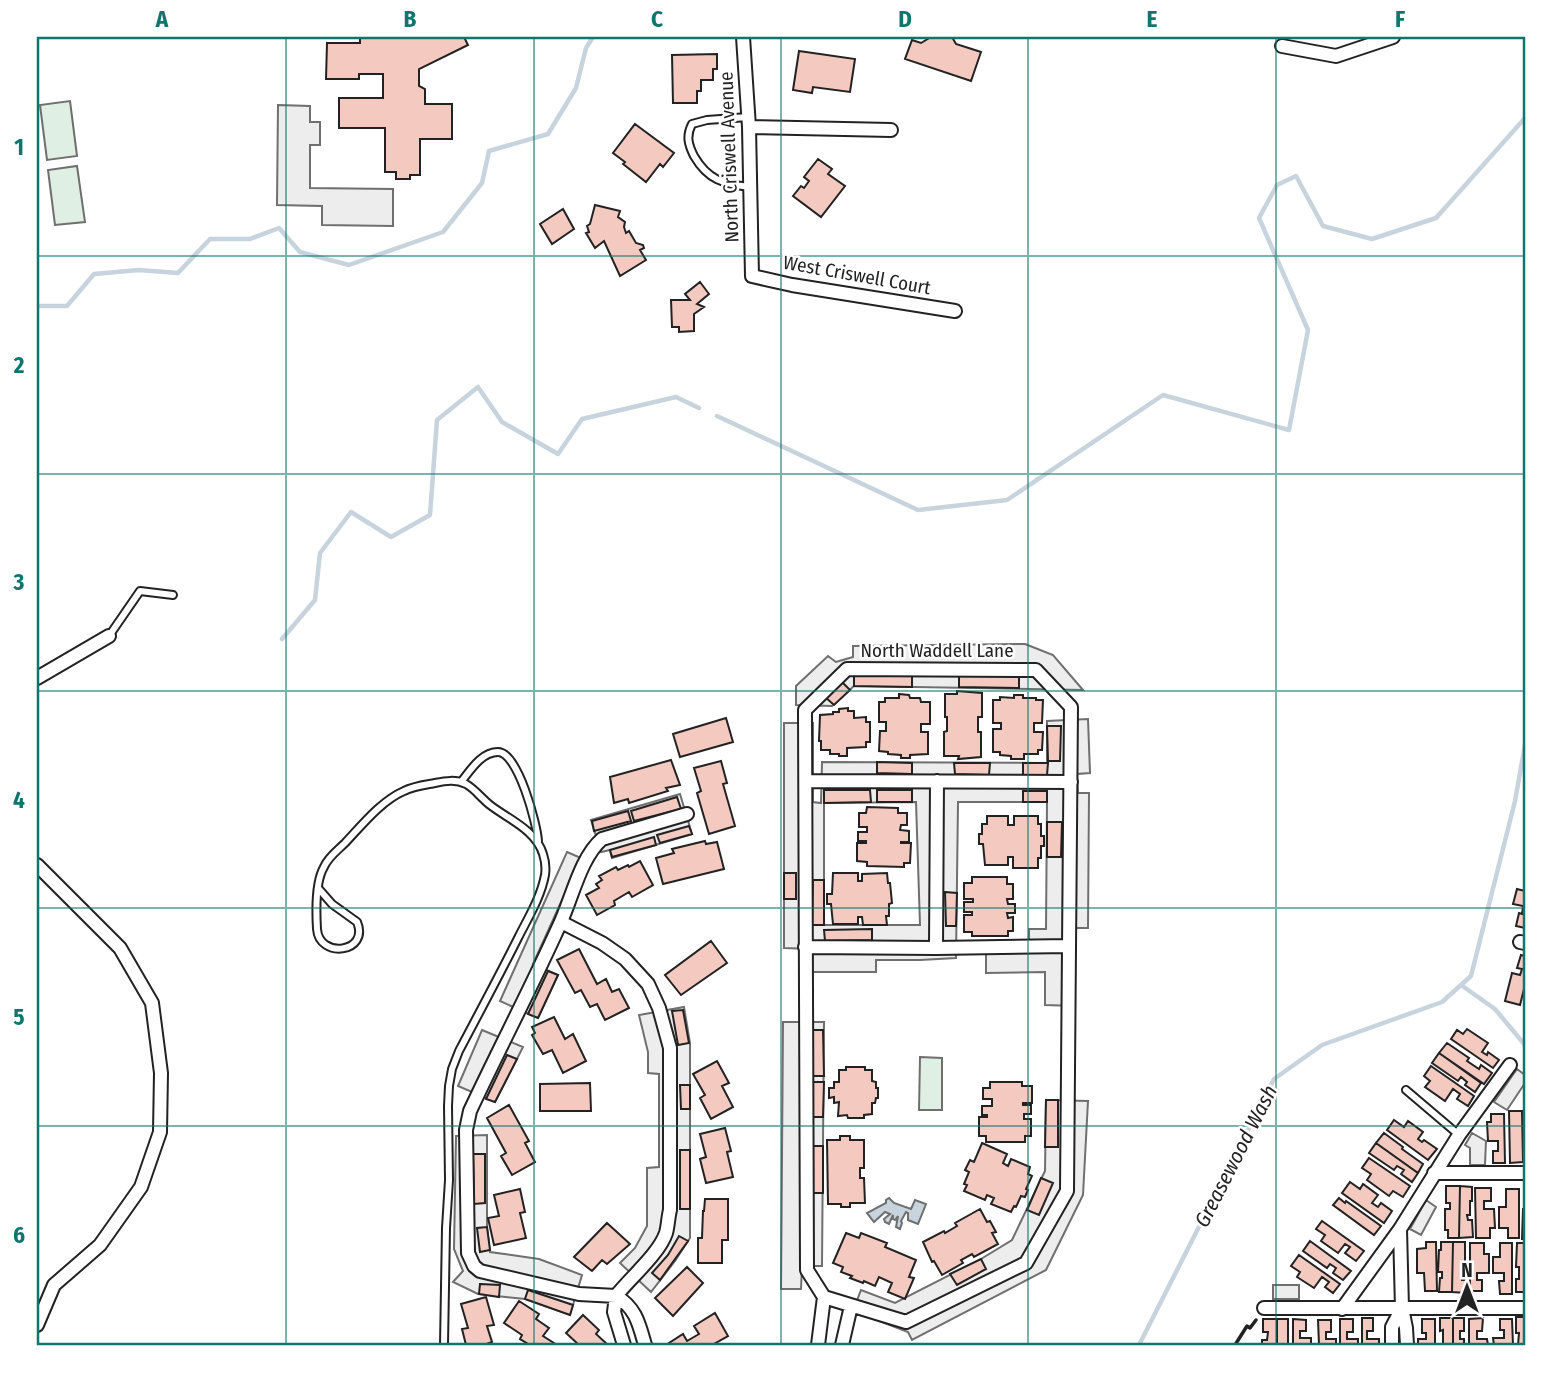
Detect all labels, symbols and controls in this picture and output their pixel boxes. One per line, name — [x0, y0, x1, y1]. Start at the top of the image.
text: A — [155, 5, 169, 33]
text: B — [404, 5, 417, 33]
text: C — [651, 5, 663, 33]
text: D — [898, 5, 912, 33]
text: E — [1147, 5, 1158, 33]
text: F — [1395, 5, 1405, 33]
street label: North Criswell Avenue — [715, 71, 743, 243]
text: 1 — [14, 133, 24, 161]
street label: West Criswell Court — [781, 251, 933, 299]
text: 2 — [13, 351, 25, 379]
text: 3 — [13, 568, 25, 596]
street label: North Waddell Lane — [860, 639, 1014, 662]
text: 4 — [13, 786, 25, 814]
text: 5 — [13, 1003, 25, 1031]
water label: Greasewood Wash — [1189, 1081, 1283, 1231]
text: 6 — [13, 1221, 25, 1249]
north arrow — [1432, 1252, 1502, 1322]
text: N — [1461, 1259, 1473, 1282]

